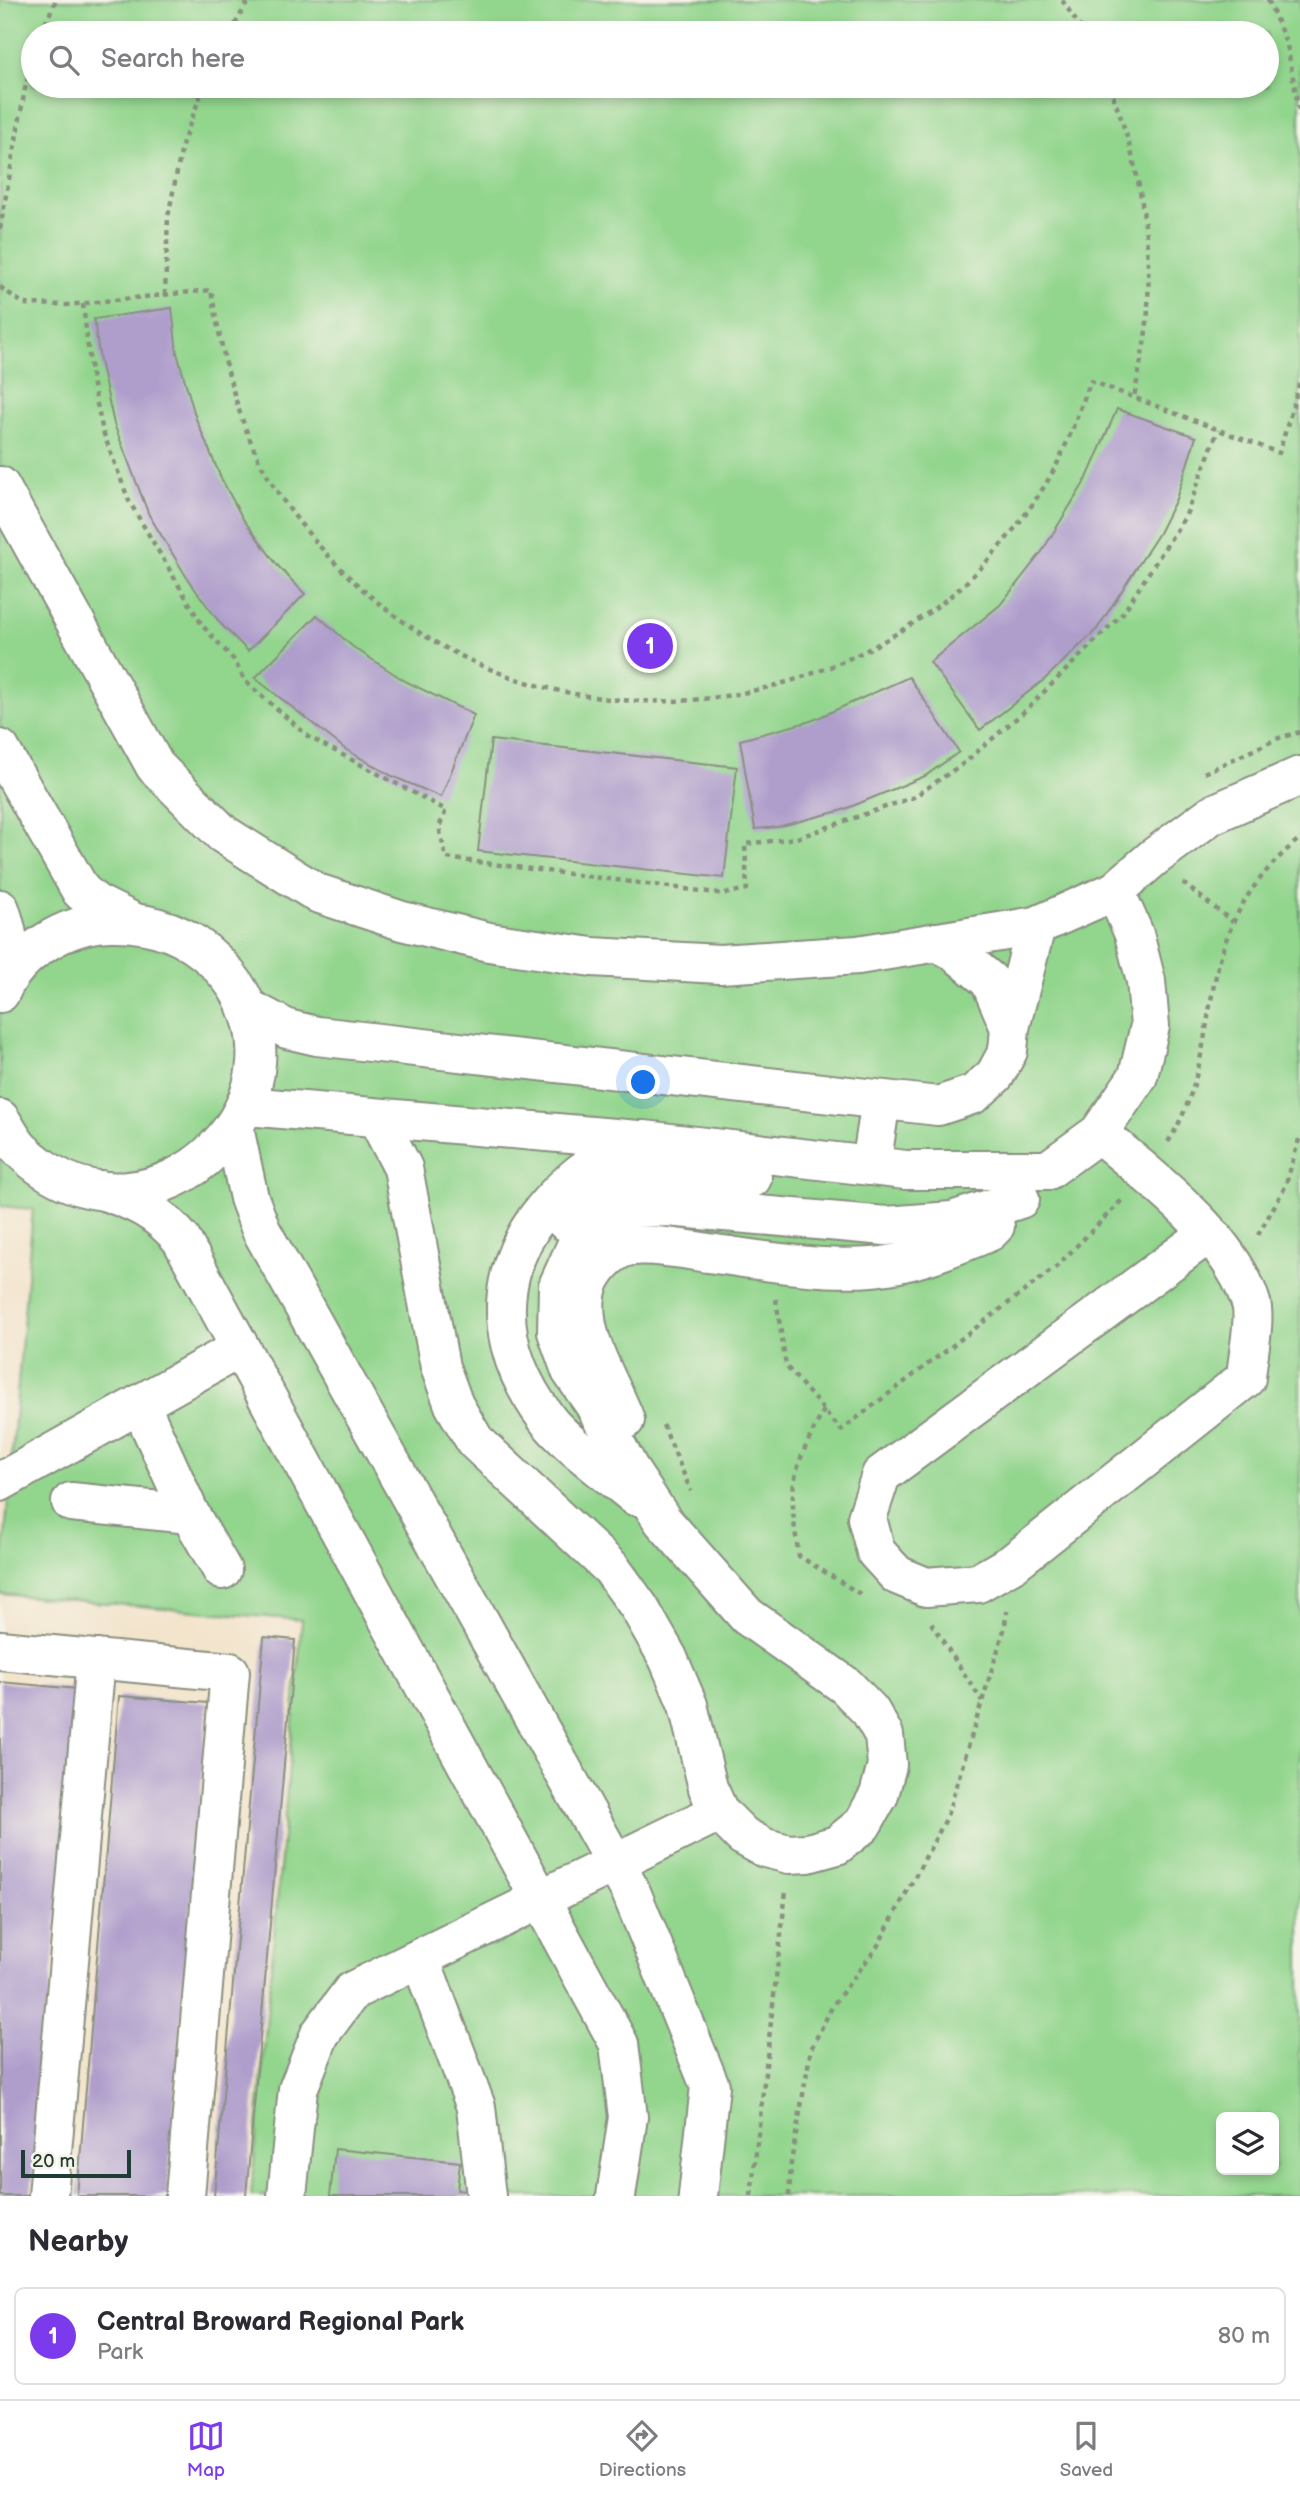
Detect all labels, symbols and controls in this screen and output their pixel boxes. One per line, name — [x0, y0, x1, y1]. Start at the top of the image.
search box — [21, 21, 1279, 98]
icon: search — [45, 41, 83, 79]
text: Search here — [101, 44, 245, 75]
pin: 1 — [627, 620, 673, 672]
your location — [626, 1065, 660, 1099]
map controls — [1216, 2112, 1279, 2175]
button: layers — [1216, 2112, 1279, 2175]
scale bar — [21, 2147, 131, 2179]
text: 20 m — [32, 2150, 75, 2173]
text: Nearby — [28, 2224, 128, 2260]
text: Central Broward Regional Park — [97, 2307, 464, 2338]
text: 1 — [48, 2322, 58, 2350]
text: 80 m — [1218, 2322, 1270, 2350]
text: Park — [97, 2338, 143, 2366]
tab: Map — [187, 2417, 225, 2482]
tab: Directions — [599, 2417, 686, 2482]
tab: Saved — [1060, 2417, 1113, 2482]

